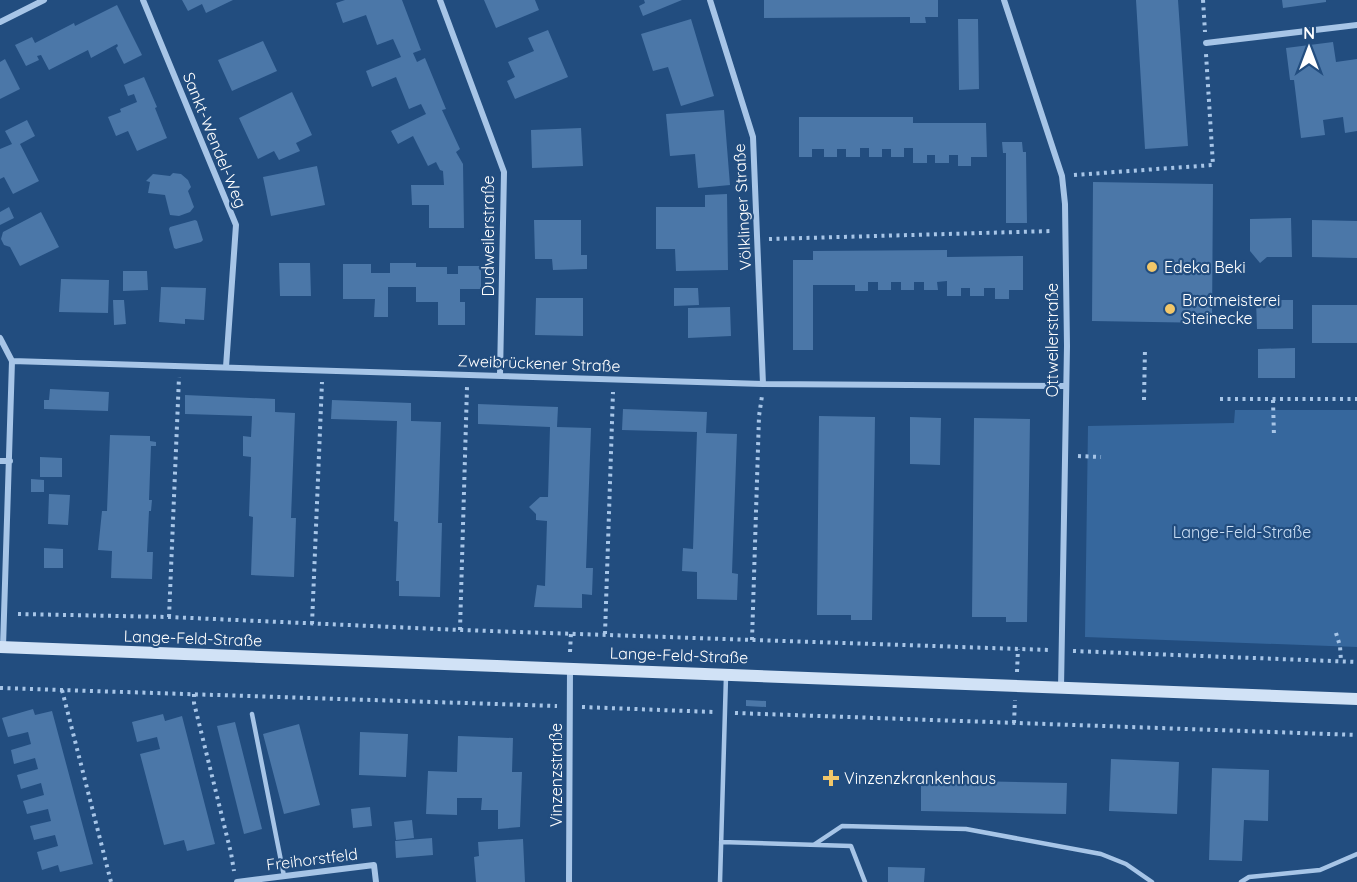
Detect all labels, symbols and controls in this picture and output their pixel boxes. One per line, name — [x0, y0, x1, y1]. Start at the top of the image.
north arrow — [1279, 18, 1339, 78]
text: N — [1303, 23, 1315, 43]
street label: Sankt-Wendel-Weg — [179, 69, 251, 211]
street label: Völklinger Straße — [729, 143, 755, 271]
street label: Dudweilerstraße — [478, 176, 498, 296]
place label: Edeka Beki — [1164, 257, 1246, 277]
marker: Edeka Beki — [1145, 260, 1159, 274]
street label: Ottweilerstraße — [1042, 283, 1062, 397]
place label: Brotmeisterei Steinecke — [1182, 290, 1281, 328]
marker: Brotmeisterei Steinecke — [1163, 302, 1177, 316]
street label: Zweibrückener Straße — [457, 350, 621, 376]
park label: Lange-Feld-Straße — [1173, 522, 1311, 542]
street label: Lange-Feld-Straße — [123, 626, 263, 650]
street label: Lange-Feld-Straße — [609, 643, 749, 667]
street label: Vinzenzstraße — [546, 723, 566, 827]
place label: Vinzenzkrankenhaus — [844, 768, 996, 788]
marker: Vinzenzkrankenhaus — [822, 769, 840, 787]
street label: Freihorstfeld — [265, 843, 359, 875]

